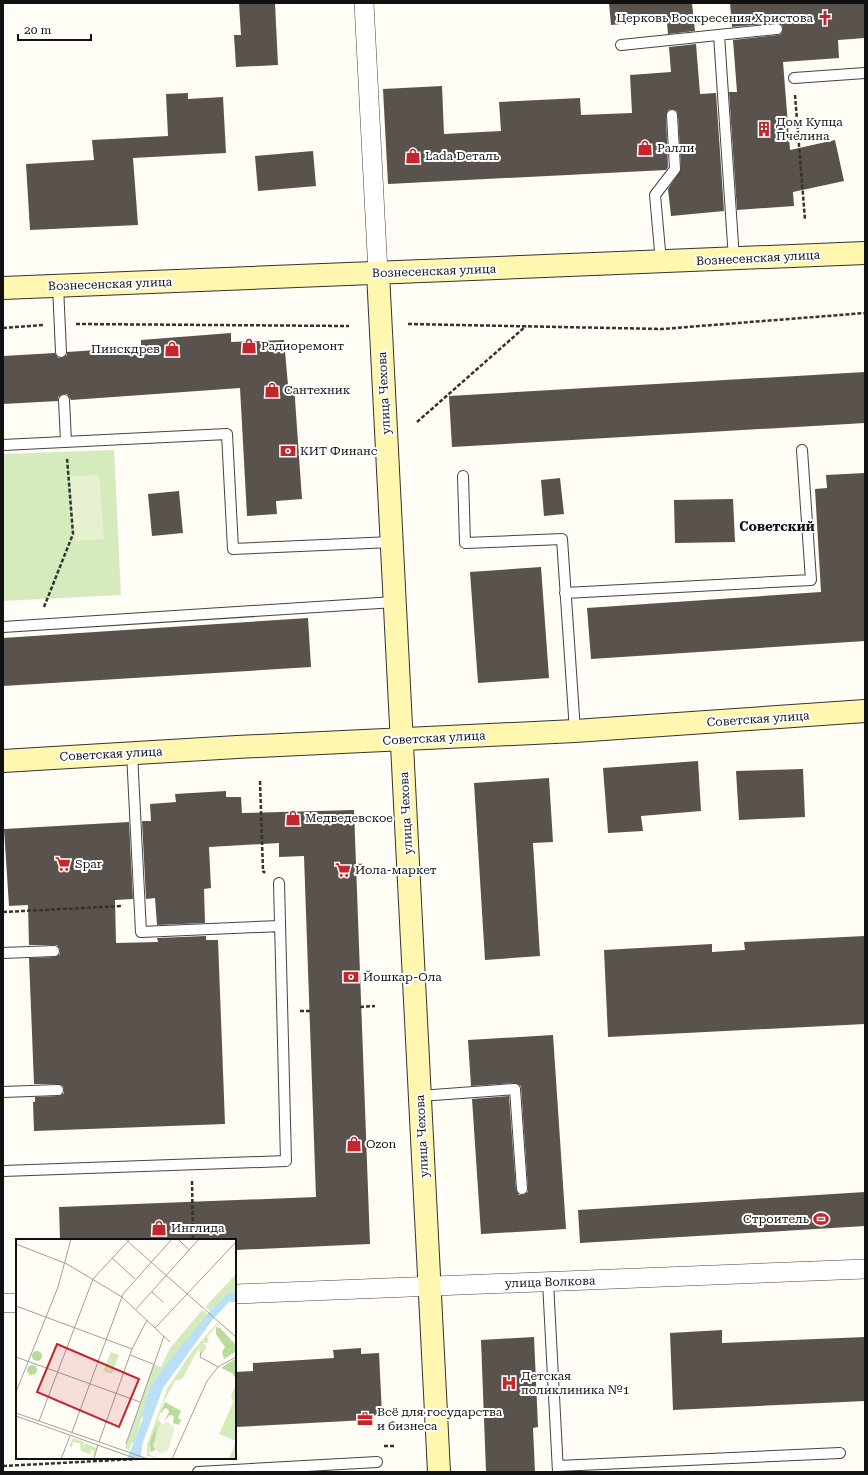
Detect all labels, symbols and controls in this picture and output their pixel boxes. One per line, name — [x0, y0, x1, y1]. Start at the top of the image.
church icon: Церковь Воскресения Христова — [816, 9, 834, 27]
place label: Церковь Воскресения Христова — [616, 11, 813, 25]
scale bar — [18, 16, 91, 42]
text: 20 m — [24, 23, 51, 37]
place label: Дом Купца Пчелина — [776, 115, 843, 143]
building icon: Дом Купца Пчелина — [755, 120, 773, 138]
shop icon: Ралли — [636, 139, 654, 157]
place label: Ралли — [657, 141, 695, 155]
shop icon: Lada Dеталь — [404, 147, 422, 165]
place label: Lada Dеталь — [425, 149, 500, 163]
street label: Вознесенская улица — [696, 248, 821, 268]
street label: Вознесенская улица — [372, 262, 497, 280]
street label: Вознесенская улица — [48, 275, 173, 293]
shop icon: Радиоремонт — [240, 337, 258, 355]
place label: Радиоремонт — [261, 339, 344, 353]
shop icon: Пинскдрев — [163, 340, 181, 358]
place label: Пинскдрев — [91, 342, 160, 356]
street label: улица Чехова — [375, 351, 393, 435]
shop icon: Сантехник — [263, 381, 281, 399]
place label: Сантехник — [284, 383, 351, 397]
bank icon: КИТ Финанс — [279, 442, 297, 460]
place label: КИТ Финанс — [300, 444, 378, 458]
district label: Советский — [739, 519, 815, 534]
street label: Советская улица — [706, 708, 810, 730]
street label: Советская улица — [382, 728, 486, 748]
street label: Советская улица — [59, 744, 163, 764]
street label: улица Чехова — [397, 771, 415, 855]
shop icon: Медведевское — [284, 809, 302, 827]
place label: Медведевское — [305, 811, 393, 825]
supermarket icon: Spar — [54, 855, 72, 873]
place label: Spar — [75, 857, 102, 871]
supermarket icon: Йола-маркет — [334, 861, 352, 879]
place label: Йола-маркет — [355, 863, 437, 877]
bank icon: Йошкар-Ола — [342, 968, 360, 986]
place label: Йошкар-Ола — [363, 970, 442, 984]
street label: улица Чехова — [413, 1094, 431, 1178]
shop icon: Ozon — [345, 1135, 363, 1153]
place label: Ozon — [366, 1137, 397, 1151]
sports icon: Строитель — [812, 1210, 830, 1228]
place label: Строитель — [743, 1212, 810, 1226]
shop icon: Инглида — [150, 1219, 168, 1237]
place label: Инглида — [171, 1221, 225, 1235]
inset map — [16, 1239, 236, 1459]
street label: улица Волкова — [504, 1273, 596, 1291]
place label: Детская поликлиника №1 — [521, 1369, 630, 1397]
hospital icon: Детская поликлиника №1 — [500, 1374, 518, 1392]
place label: Всё для государства и бизнеса — [377, 1405, 503, 1433]
office icon: Всё для государства и бизнеса — [356, 1410, 374, 1428]

